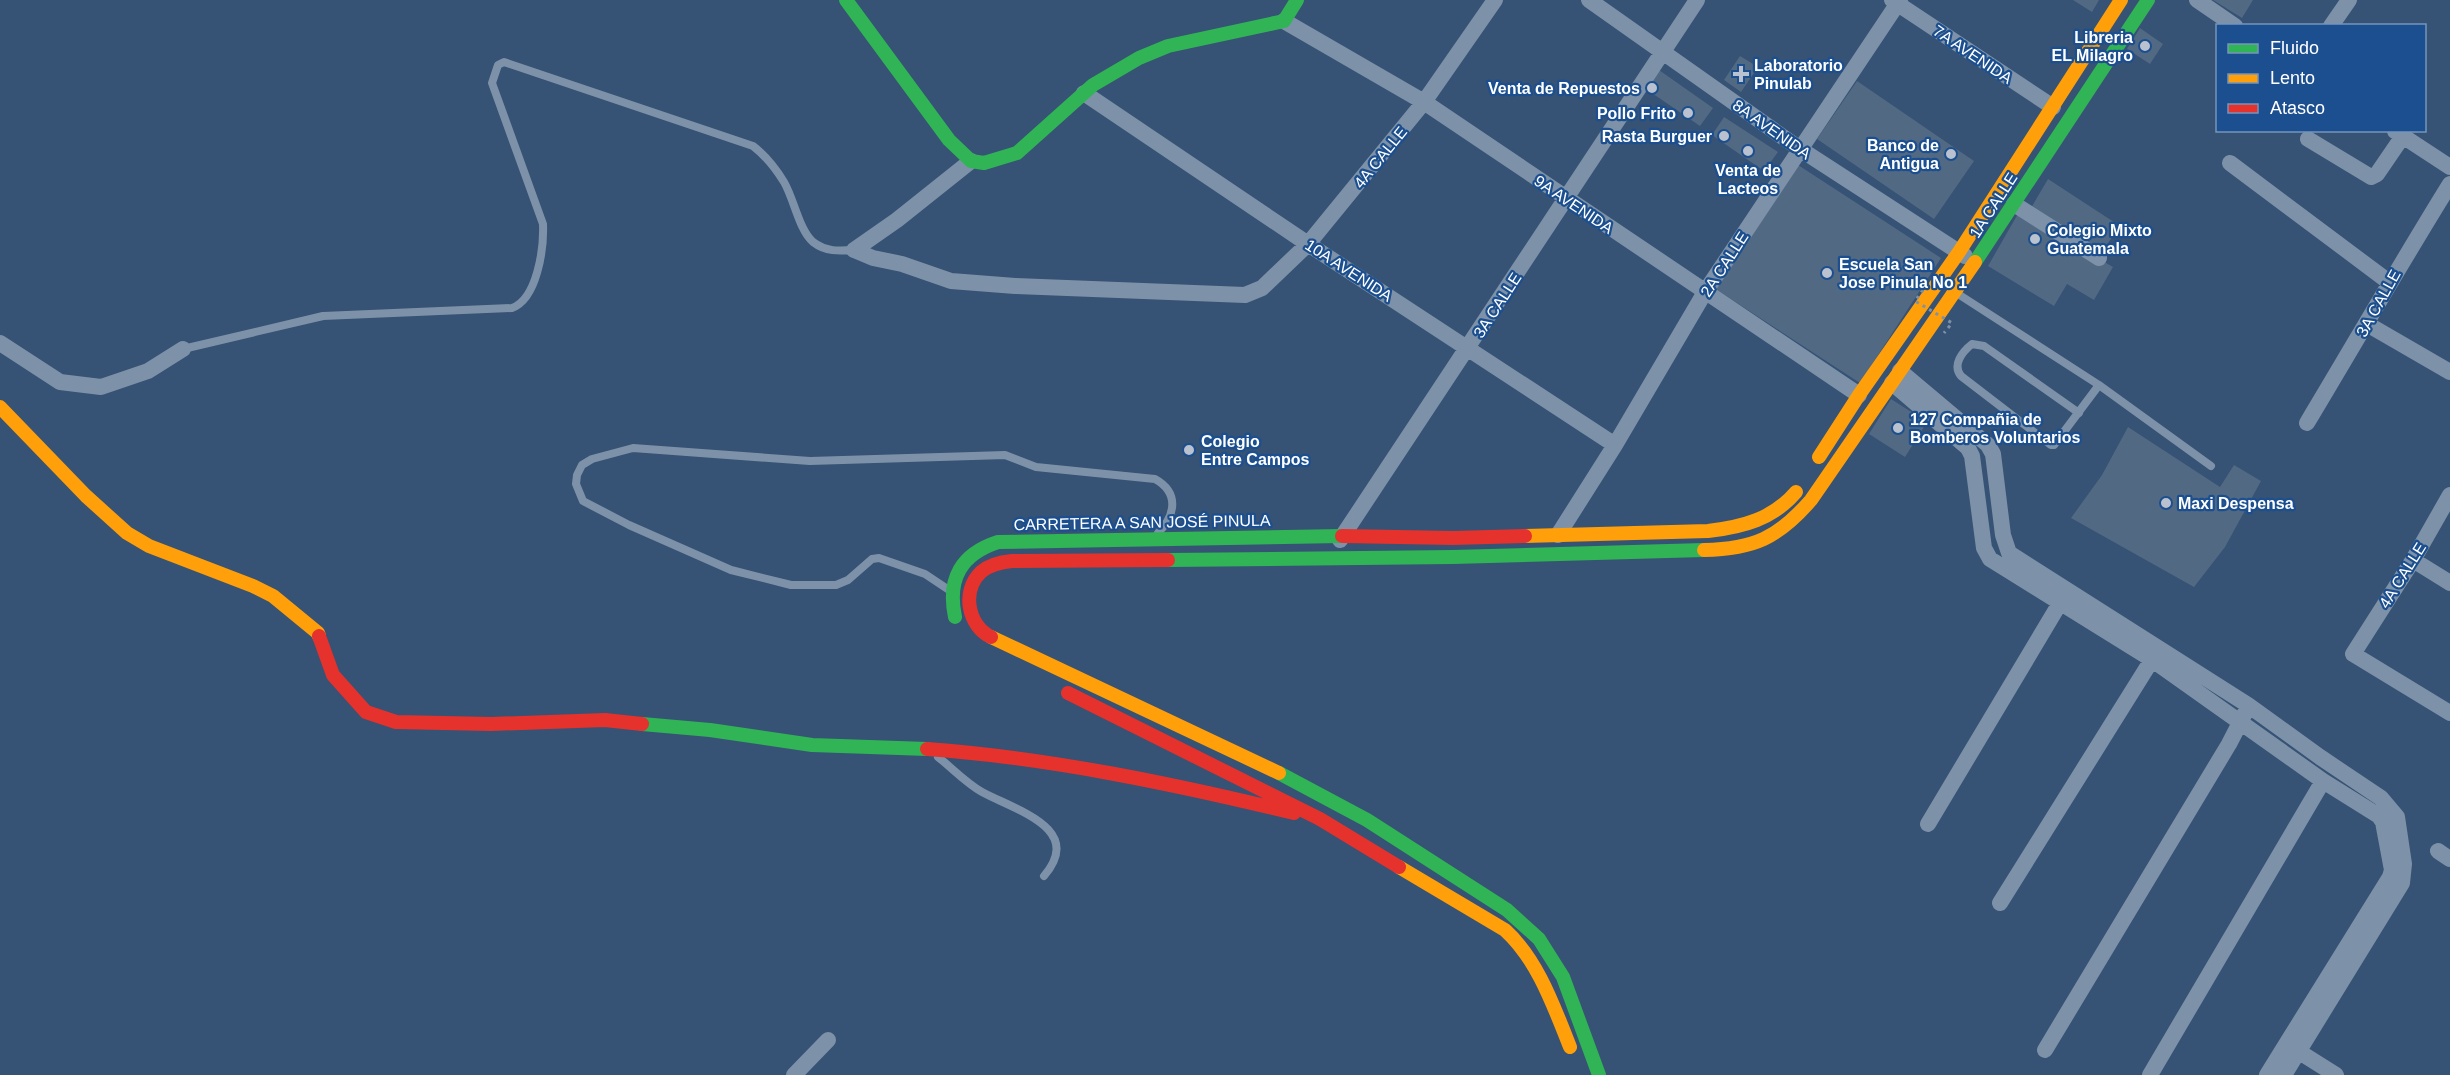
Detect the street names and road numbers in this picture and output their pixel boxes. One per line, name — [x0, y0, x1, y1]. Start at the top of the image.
street label: 7A AVENIDA — [1930, 22, 2016, 87]
street label: 8A AVENIDA — [1729, 96, 1814, 163]
street label: 4A CALLE — [1351, 123, 1410, 191]
street label: 1A CALLE — [1966, 170, 2021, 241]
street label: 9A AVENIDA — [1531, 172, 1617, 237]
street label: 2A CALLE — [1697, 229, 1752, 300]
street label: 10A AVENIDA — [1302, 236, 1396, 305]
street label: 3A CALLE — [2353, 267, 2404, 340]
street label: 3A CALLE — [1470, 270, 1525, 341]
street label: CARRETERA A SAN JOSÉ PINULA — [1013, 511, 1271, 533]
street label: 4A CALLE — [2376, 539, 2429, 611]

